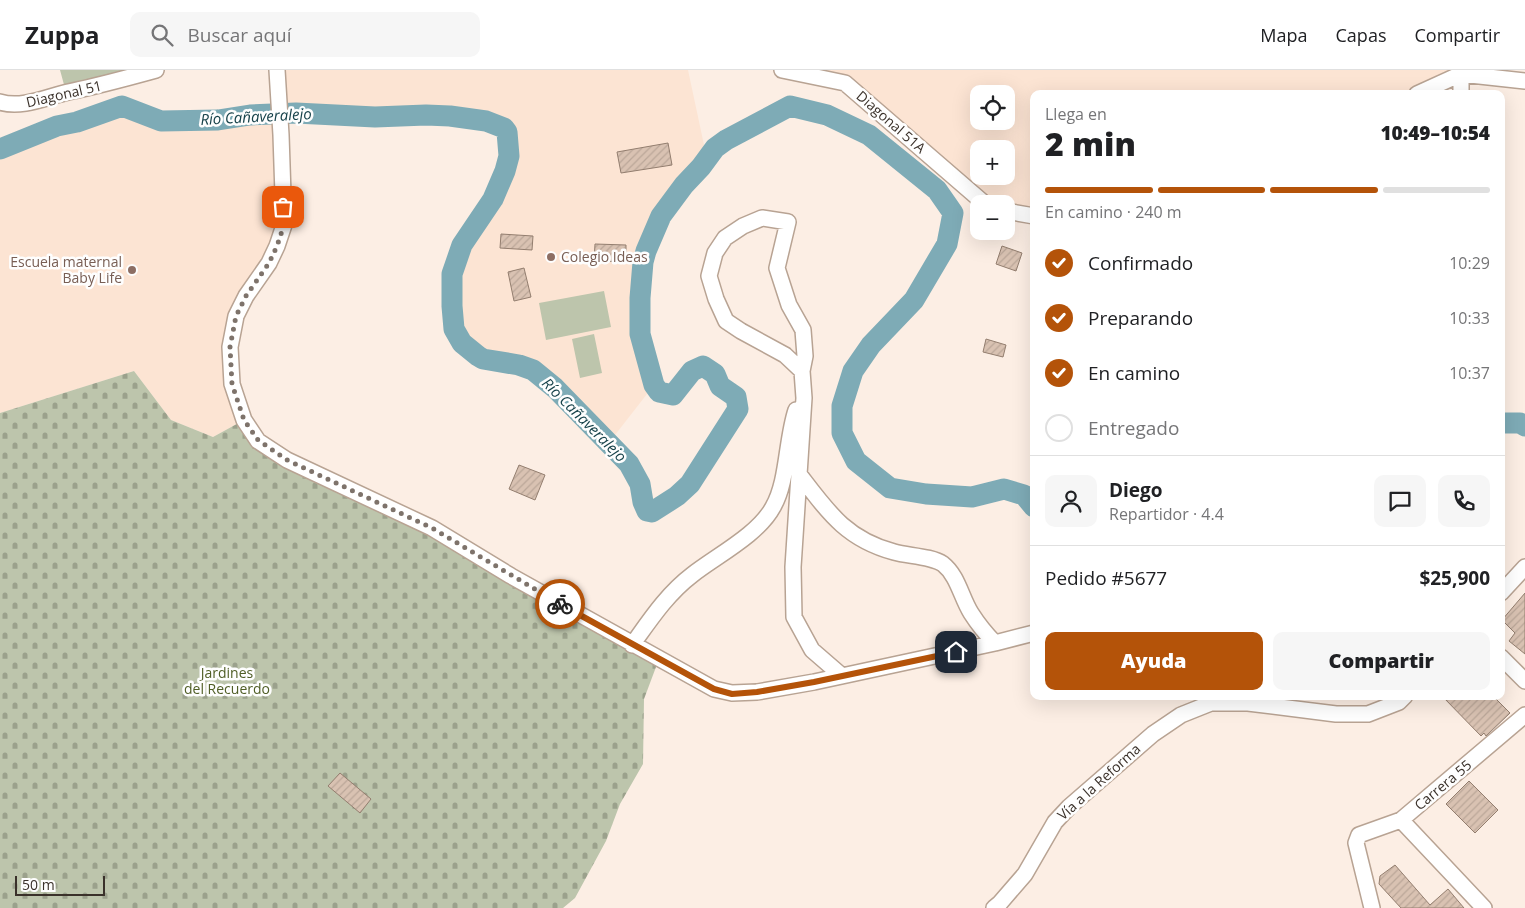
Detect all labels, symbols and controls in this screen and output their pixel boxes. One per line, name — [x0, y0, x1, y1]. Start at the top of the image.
search box — [130, 12, 480, 57]
text: Zuppa — [25, 18, 100, 51]
icon: search — [148, 21, 176, 49]
text: Buscar aquí — [188, 22, 292, 48]
text: Mapa — [1260, 23, 1308, 47]
text: Capas — [1336, 23, 1386, 47]
text: Compartir — [1414, 23, 1500, 47]
street label: Diagonal 51 — [24, 76, 104, 111]
map controls — [970, 85, 1015, 240]
button: locate — [970, 85, 1015, 130]
street label: Diagonal 51A — [853, 86, 930, 157]
water label: Río Cañaveralejo — [200, 103, 312, 129]
text: Llega en — [1045, 103, 1107, 125]
text: 10:49–10:54 — [1380, 120, 1490, 146]
text: 2 min — [1045, 122, 1136, 165]
button: + — [970, 140, 1015, 185]
pin — [262, 186, 304, 228]
icon: bag — [269, 193, 297, 221]
button: − — [970, 195, 1015, 240]
text: En camino · 240 m — [1045, 201, 1182, 223]
place label: Colegio Ideas — [561, 247, 648, 266]
icon: check — [1045, 249, 1073, 277]
text: Confirmado — [1088, 250, 1193, 276]
marker: Colegio Ideas — [545, 251, 557, 263]
place label: Escuela maternal Baby Life — [10, 252, 122, 287]
text: 10:29 — [1449, 252, 1490, 274]
marker: Escuela maternal Baby Life — [126, 264, 138, 276]
icon: check — [1045, 304, 1073, 332]
text: Preparando — [1088, 305, 1193, 331]
text: 10:33 — [1449, 307, 1490, 329]
icon: check — [1045, 359, 1073, 387]
text: En camino — [1088, 360, 1180, 386]
text: 10:37 — [1449, 362, 1490, 384]
water label: Río Cañaveralejo — [538, 373, 631, 466]
text: Entregado — [1088, 415, 1179, 441]
button: person — [1045, 475, 1097, 527]
button: chat — [1374, 475, 1426, 527]
button: phone — [1438, 475, 1490, 527]
text: Diego — [1109, 477, 1163, 503]
text: Repartidor · 4.4 — [1109, 503, 1224, 525]
text: Pedido #5677 — [1045, 565, 1167, 591]
text: $25,900 — [1419, 565, 1490, 591]
courier — [535, 579, 585, 629]
icon: bike — [546, 590, 574, 618]
pin — [935, 631, 977, 673]
button: Ayuda — [1045, 632, 1263, 690]
button: Compartir — [1273, 632, 1490, 690]
icon: home — [942, 638, 970, 666]
park label: Jardines del Recuerdo — [184, 663, 270, 698]
street label: Vía a la Reforma — [1053, 739, 1144, 824]
street label: Carrera 55 — [1410, 755, 1475, 814]
scale bar — [15, 873, 105, 896]
text: 50 m — [22, 875, 55, 894]

